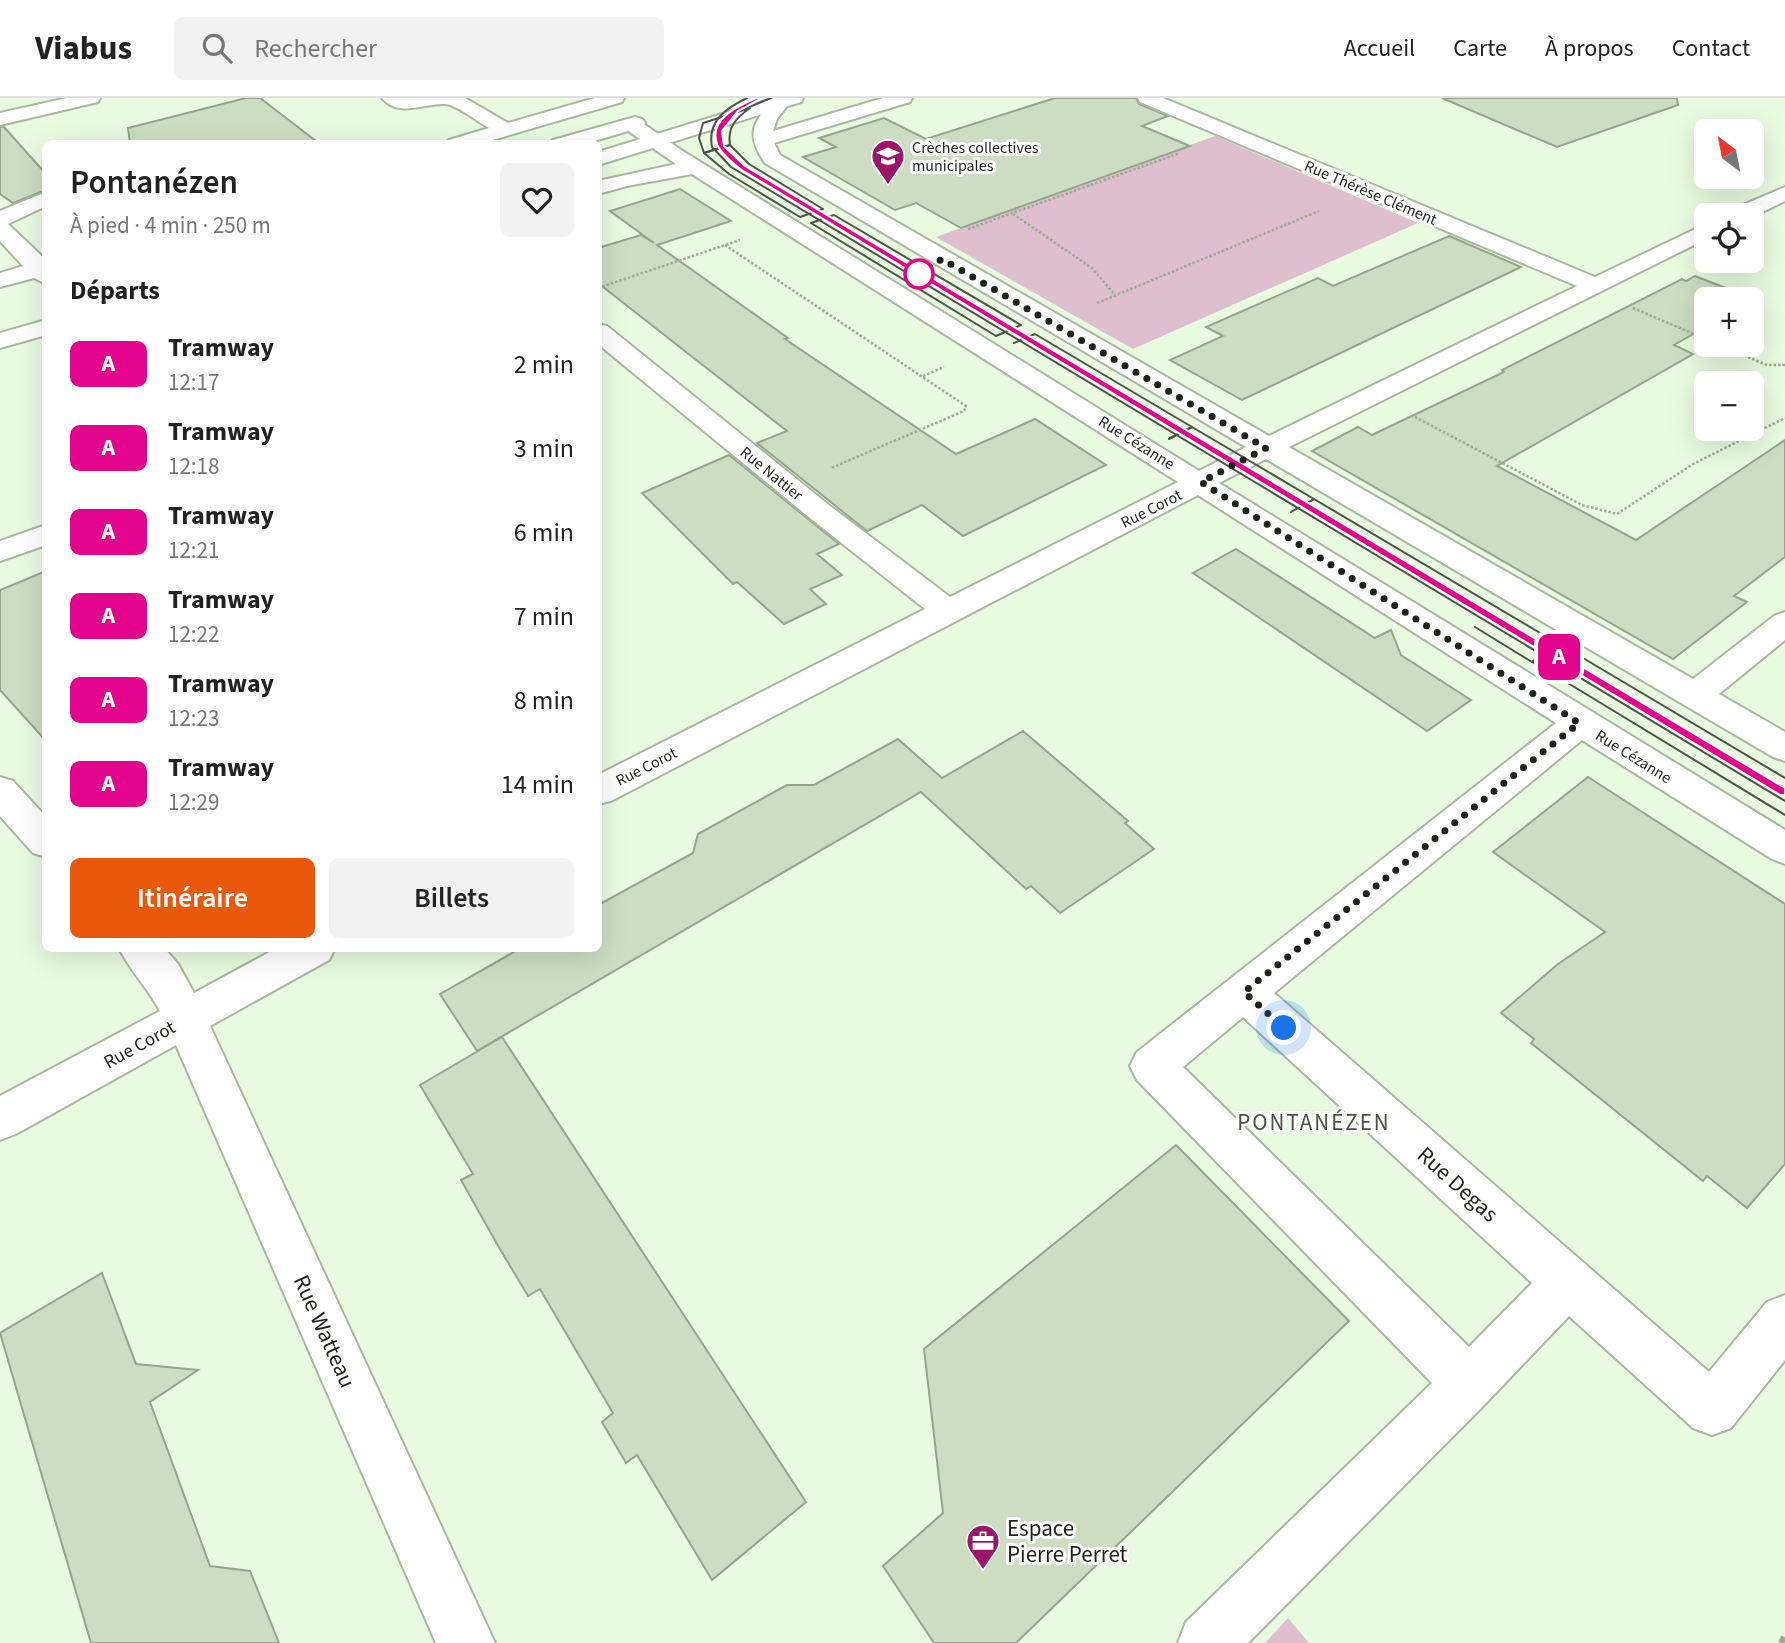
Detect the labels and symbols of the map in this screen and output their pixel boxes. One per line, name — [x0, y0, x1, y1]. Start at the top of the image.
north arrow — [1694, 119, 1764, 189]
school or university icon: Crèches collectives municipales — [869, 137, 907, 186]
place label: Crèches collectives municipales — [912, 137, 1039, 177]
street label: Rue Thérèse Clément — [1301, 155, 1441, 231]
unlabelled marker — [904, 259, 934, 289]
street label: Rue Cézanne — [1094, 411, 1179, 475]
street label: Rue Nattier — [735, 442, 808, 506]
street label: Rue Corot — [1117, 484, 1186, 534]
line badge: A — [1536, 634, 1582, 680]
street label: Rue Cézanne — [1591, 725, 1676, 789]
street label: Rue Corot — [612, 742, 681, 792]
your location — [1266, 1010, 1301, 1045]
street label: Rue Corot — [99, 1014, 181, 1076]
district label: PONTANÉZEN — [1237, 1106, 1391, 1139]
street label: Rue Degas — [1410, 1139, 1506, 1230]
street label: Rue Watteau — [285, 1269, 364, 1393]
place label: Espace Pierre Perret — [1007, 1512, 1128, 1571]
office icon: Espace Pierre Perret — [964, 1522, 1002, 1571]

